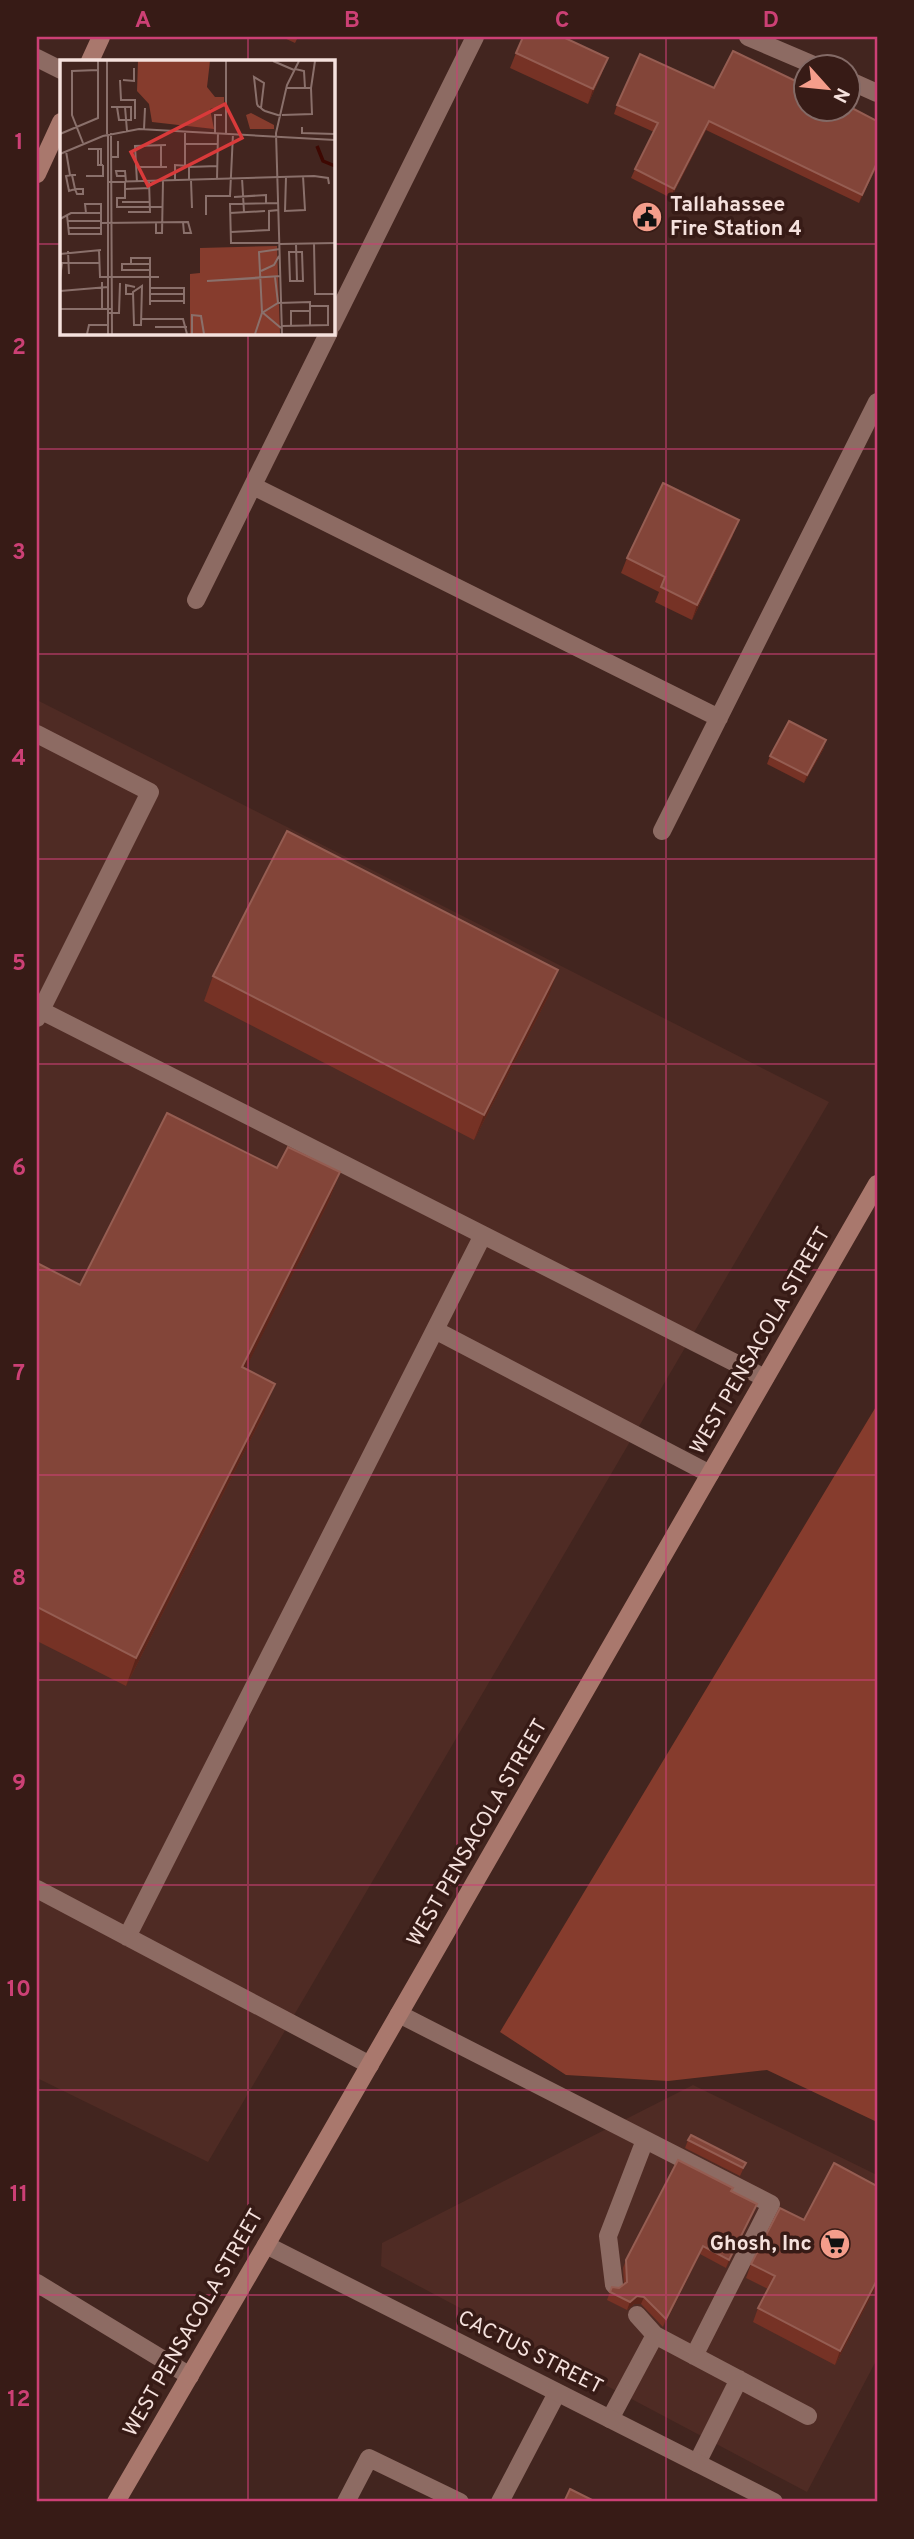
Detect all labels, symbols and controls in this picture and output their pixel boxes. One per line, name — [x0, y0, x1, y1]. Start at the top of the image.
text: A — [135, 7, 151, 36]
text: B — [344, 7, 360, 36]
text: C — [555, 7, 569, 36]
text: D — [763, 7, 779, 36]
north arrow — [792, 52, 862, 122]
inset map — [60, 60, 334, 334]
text: N — [827, 83, 854, 106]
text: 1 — [14, 129, 24, 158]
place label: Tallahassee Fire Station 4 — [670, 192, 802, 243]
public building icon: Tallahassee Fire Station 4 — [630, 200, 664, 234]
text: 2 — [12, 334, 26, 363]
text: 3 — [12, 539, 26, 568]
text: 4 — [12, 745, 26, 774]
text: 5 — [12, 950, 26, 979]
text: 6 — [12, 1155, 26, 1184]
street label: WEST PENSACOLA STREET — [685, 1222, 837, 1460]
text: 7 — [13, 1360, 25, 1389]
text: 8 — [12, 1565, 26, 1594]
street label: WEST PENSACOLA STREET — [402, 1714, 554, 1952]
text: 9 — [12, 1770, 26, 1799]
text: 10 — [7, 1976, 31, 2005]
text: 11 — [10, 2181, 28, 2210]
street label: WEST PENSACOLA STREET — [118, 2204, 270, 2442]
supermarket icon: Ghosh, Inc — [818, 2227, 852, 2261]
place label: Ghosh, Inc — [710, 2231, 812, 2258]
street label: CACTUS STREET — [453, 2305, 607, 2401]
text: 12 — [7, 2386, 31, 2415]

